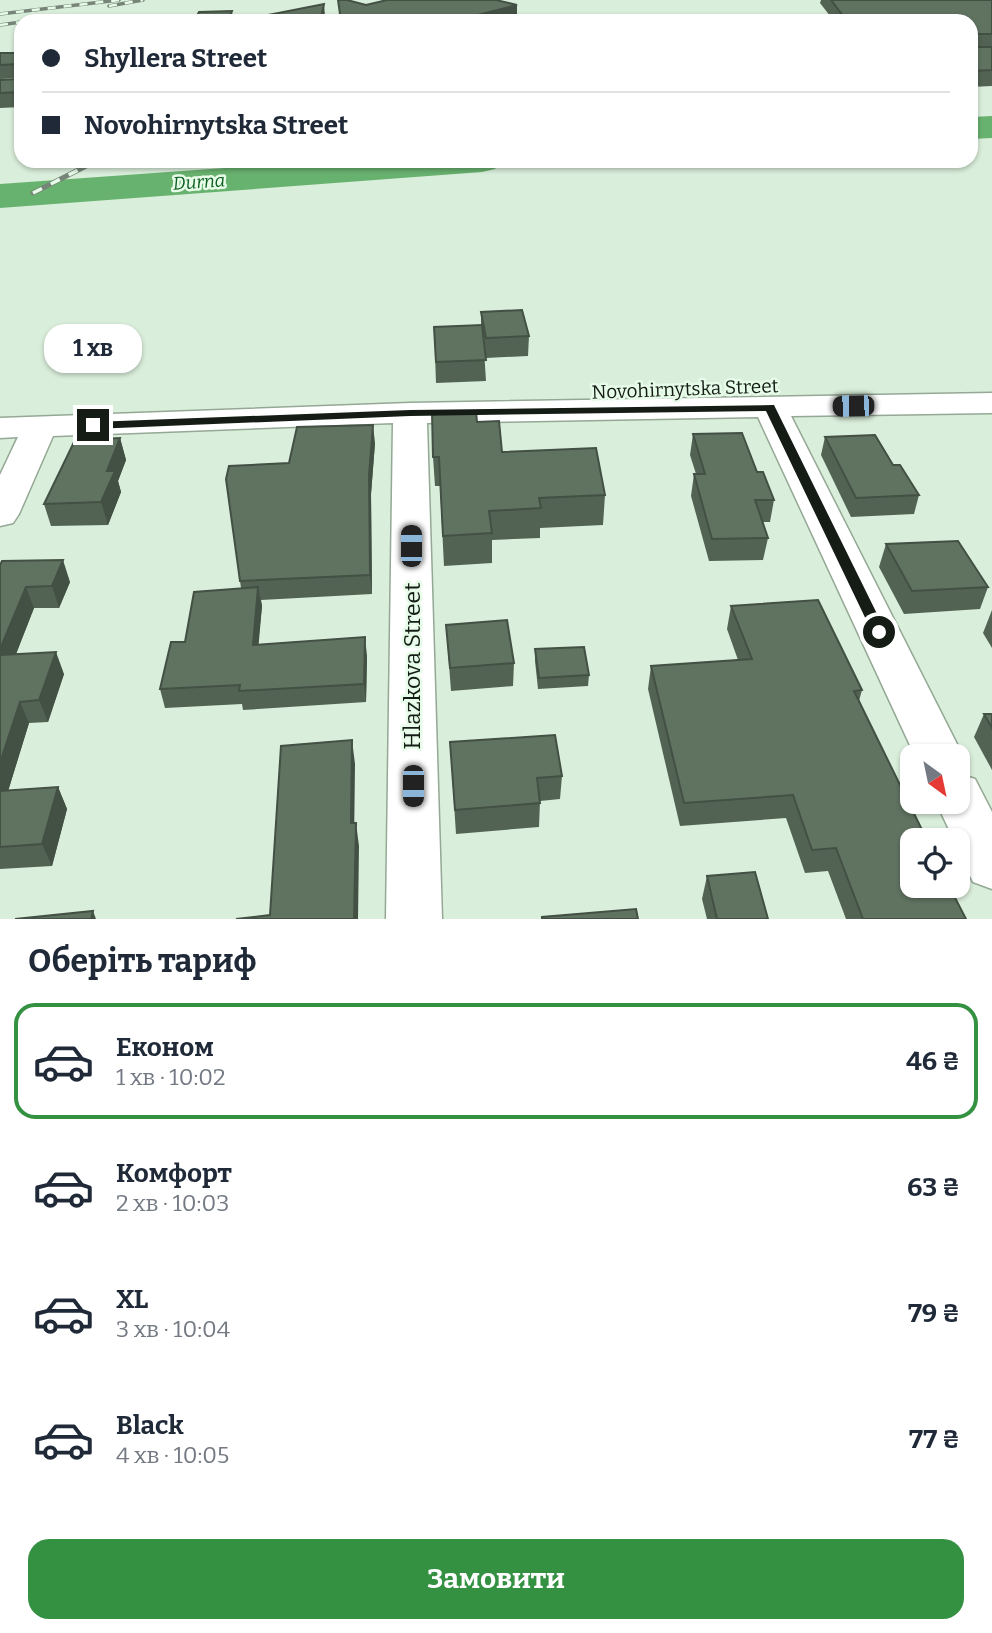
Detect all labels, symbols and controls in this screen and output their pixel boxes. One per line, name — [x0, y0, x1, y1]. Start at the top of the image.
text: Shyllera Street — [84, 43, 267, 74]
text: Novohirnytska Street — [84, 110, 348, 141]
water label: Durna — [172, 169, 226, 195]
callout: 1 хв — [44, 324, 142, 372]
text: 1 хв — [73, 334, 113, 362]
street label: Novohirnytska Street — [591, 374, 779, 404]
car — [832, 395, 875, 417]
route end — [77, 409, 109, 441]
car — [401, 525, 422, 567]
street label: Hlazkova Street — [398, 583, 426, 750]
route start — [863, 616, 895, 648]
north arrow — [900, 744, 970, 814]
map controls — [900, 744, 970, 898]
car — [403, 765, 424, 807]
button: locate — [900, 828, 970, 898]
text: Оберіть тариф — [28, 942, 256, 980]
icon: car — [32, 1030, 95, 1093]
text: Економ — [116, 1032, 214, 1063]
text: 46 ₴ — [906, 1046, 960, 1077]
text: 1 хв · 10:02 — [116, 1063, 226, 1091]
icon: car — [32, 1156, 95, 1219]
text: Комфорт — [116, 1158, 232, 1189]
text: 63 ₴ — [907, 1172, 960, 1203]
text: 2 хв · 10:03 — [116, 1189, 229, 1217]
icon: car — [32, 1282, 95, 1345]
text: XL — [116, 1284, 148, 1315]
text: 79 ₴ — [908, 1298, 960, 1329]
text: 3 хв · 10:04 — [116, 1315, 230, 1343]
icon: car — [32, 1408, 95, 1471]
text: Black — [116, 1410, 184, 1441]
text: 77 ₴ — [909, 1424, 960, 1455]
text: 4 хв · 10:05 — [116, 1441, 229, 1469]
button: Замовити — [28, 1539, 964, 1619]

